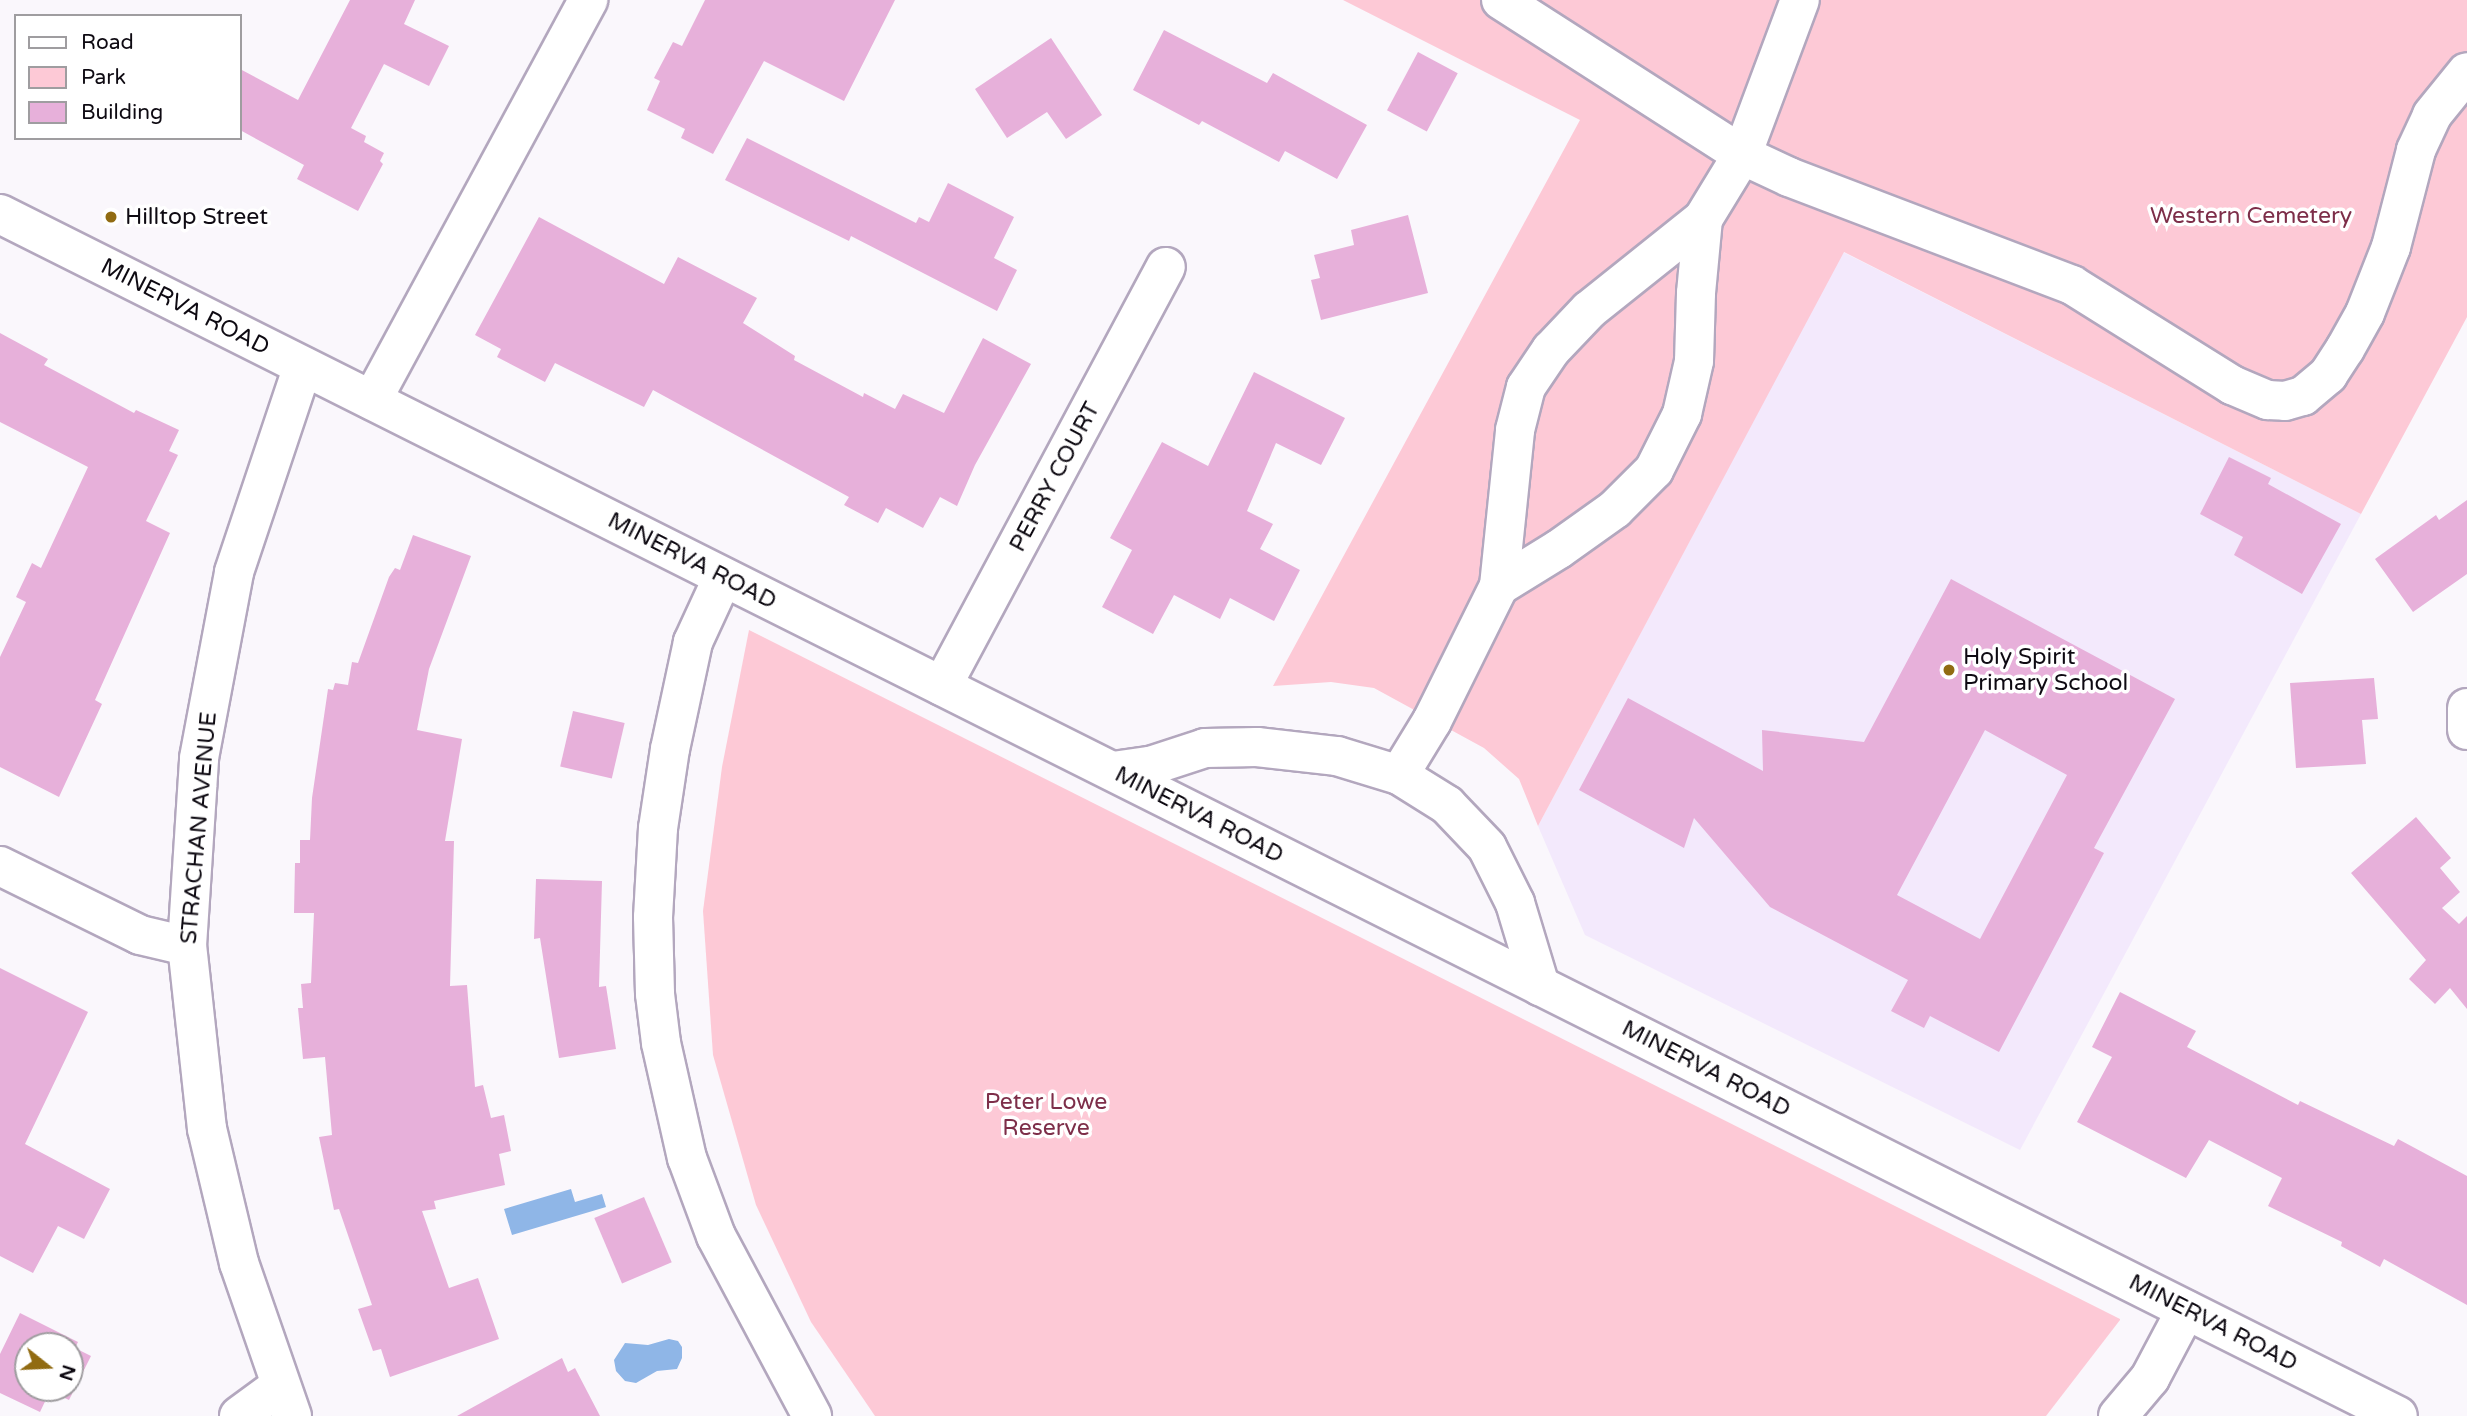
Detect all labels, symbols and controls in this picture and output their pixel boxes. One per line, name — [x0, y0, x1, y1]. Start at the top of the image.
legend — [14, 14, 242, 140]
text: Road — [81, 30, 134, 55]
text: Park — [81, 65, 126, 90]
text: Building — [81, 100, 163, 125]
park label: Western Cemetery — [2150, 202, 2352, 230]
place label: Hilltop Street — [125, 203, 268, 231]
marker: Hilltop Street — [103, 209, 119, 225]
street label: MINERVA ROAD — [96, 253, 274, 361]
street label: PERRY COURT — [1004, 397, 1106, 557]
street label: MINERVA ROAD — [603, 507, 781, 615]
place label: Holy Spirit Primary School — [1963, 643, 2128, 697]
marker: Holy Spirit Primary School — [1941, 662, 1957, 678]
street label: STRACHAN AVENUE — [175, 711, 223, 945]
street label: MINERVA ROAD — [1110, 761, 1288, 869]
street label: MINERVA ROAD — [1617, 1015, 1795, 1123]
park label: Peter Lowe Reserve — [985, 1088, 1107, 1142]
street label: MINERVA ROAD — [2124, 1269, 2302, 1377]
north arrow — [14, 1332, 84, 1402]
text: N — [54, 1362, 80, 1384]

